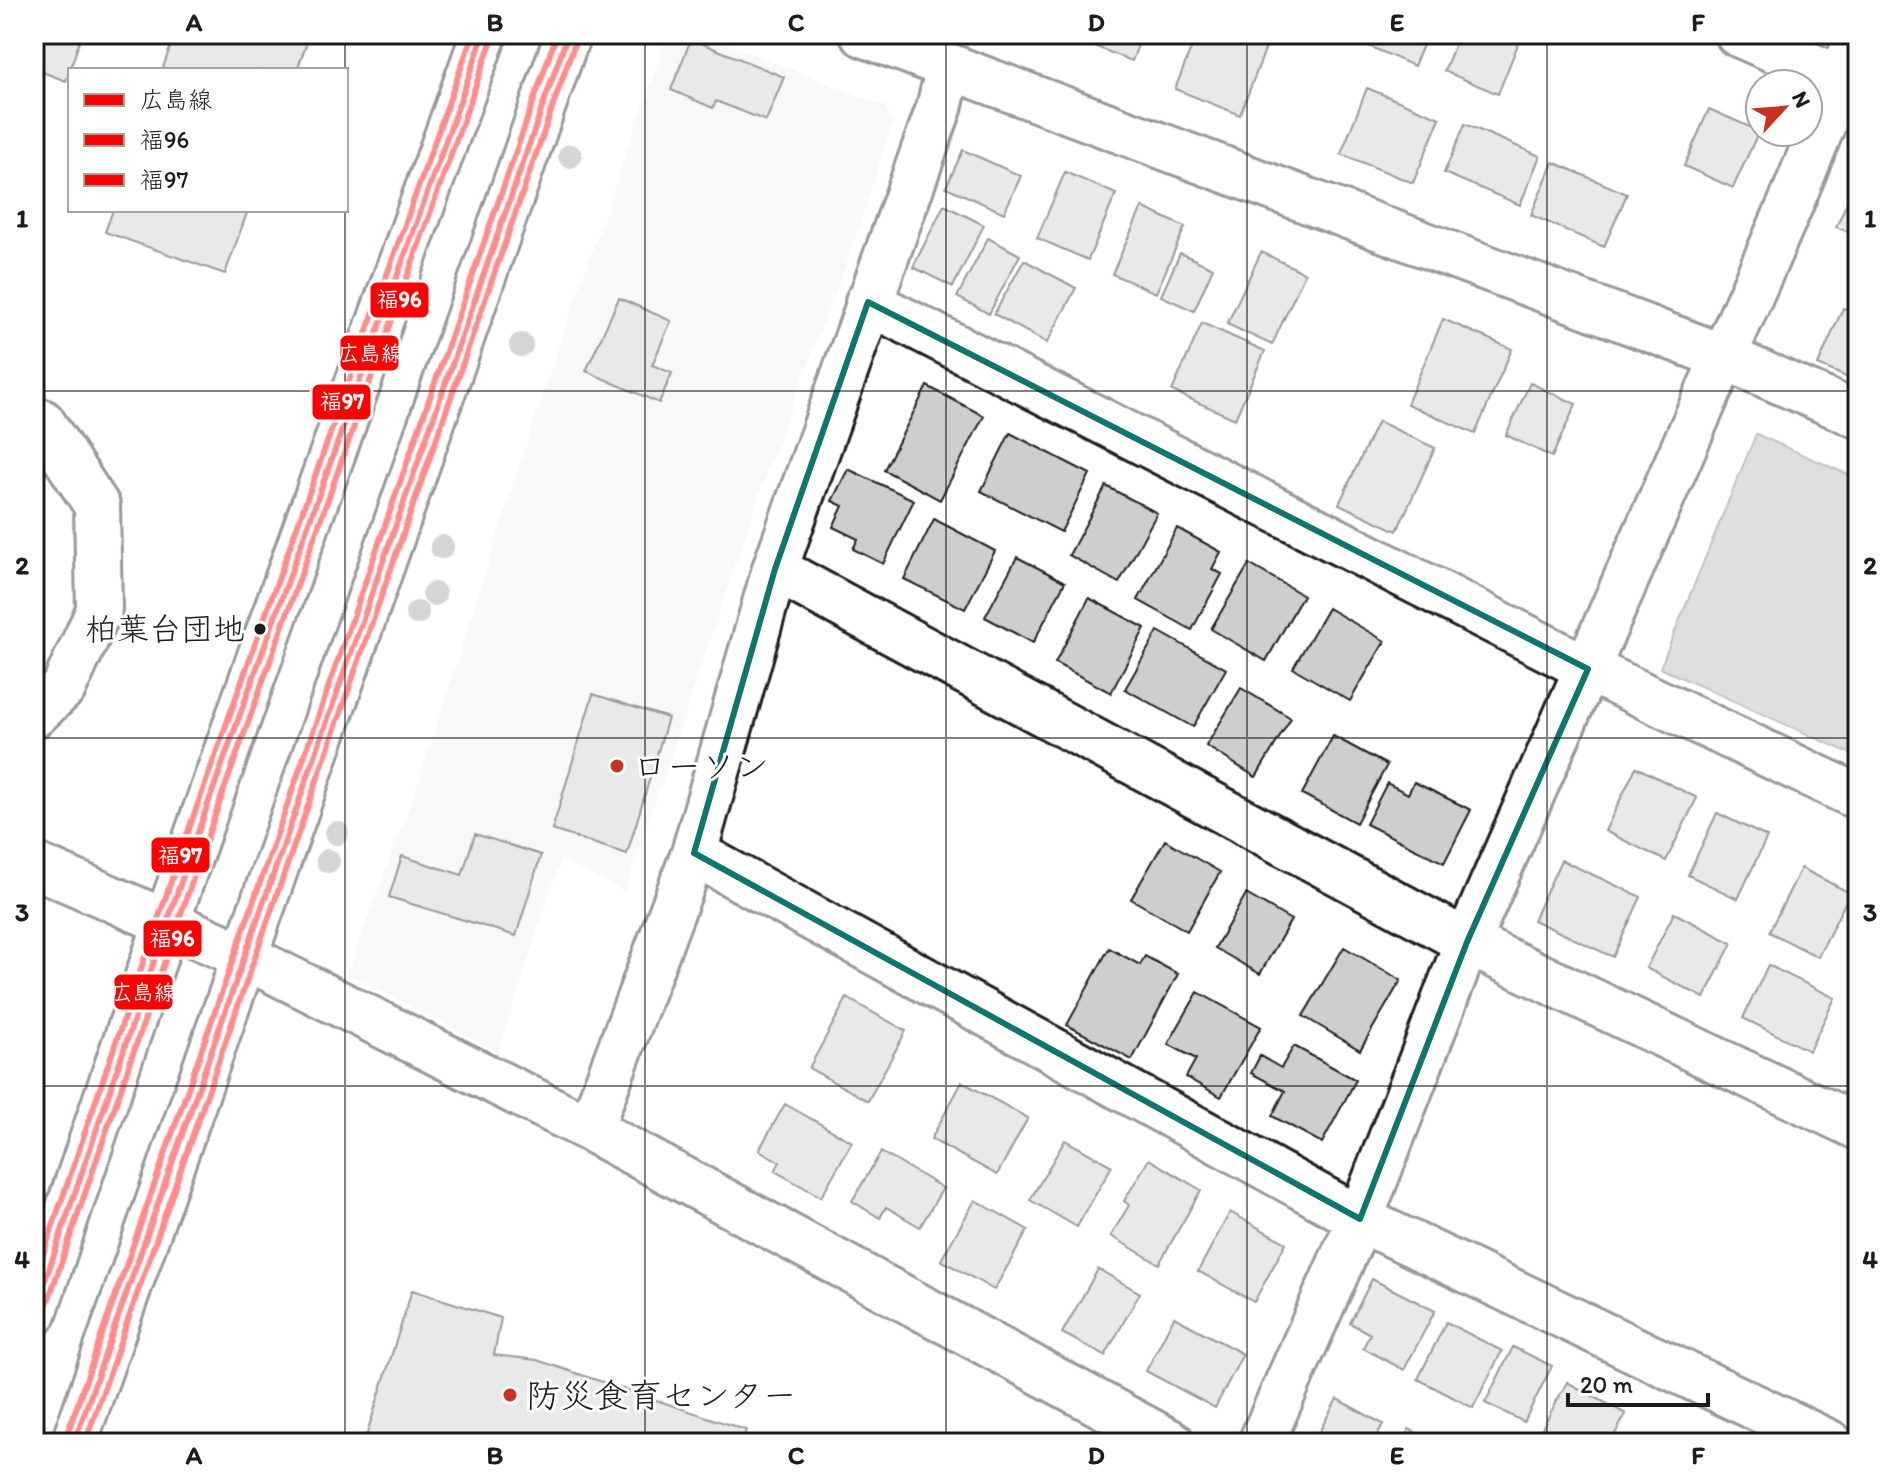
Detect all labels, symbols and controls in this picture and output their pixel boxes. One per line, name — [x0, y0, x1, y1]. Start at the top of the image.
text: A — [185, 6, 203, 38]
text: B — [487, 6, 504, 38]
text: C — [788, 6, 805, 38]
text: D — [1087, 6, 1105, 38]
text: E — [1390, 6, 1404, 38]
text: F — [1691, 6, 1705, 38]
legend — [68, 68, 348, 212]
north arrow — [1744, 68, 1824, 148]
text: 広島線 — [140, 85, 212, 114]
text: N — [1786, 87, 1817, 112]
text: 福96 — [140, 125, 189, 154]
text: 福97 — [140, 165, 189, 194]
text: 1 — [16, 202, 28, 234]
text: 1 — [1864, 202, 1876, 234]
line badge: 福96 — [369, 281, 430, 319]
text: 福96 — [376, 286, 422, 313]
line badge: 広島線 — [339, 334, 400, 372]
text: 広島線 — [337, 340, 403, 367]
line badge: 福97 — [311, 383, 372, 421]
text: 福97 — [320, 388, 364, 415]
text: 2 — [15, 549, 29, 581]
text: 2 — [1863, 549, 1877, 581]
place label: 柏葉台団地 — [85, 610, 245, 648]
marker: 柏葉台団地 — [252, 621, 268, 637]
place label: ローソン — [633, 746, 769, 787]
marker: ローソン — [608, 757, 626, 775]
line badge: 福97 — [150, 836, 211, 874]
text: 福97 — [158, 842, 202, 869]
text: 3 — [15, 896, 29, 928]
text: 3 — [1863, 896, 1877, 928]
line badge: 福96 — [142, 919, 203, 958]
text: 福96 — [149, 925, 195, 952]
line badge: 広島線 — [113, 973, 174, 1011]
text: 広島線 — [110, 979, 176, 1006]
text: 4 — [14, 1243, 30, 1275]
text: 4 — [1862, 1243, 1878, 1275]
scale bar — [1568, 1357, 1708, 1407]
text: 20 m — [1580, 1370, 1633, 1399]
place label: 防災食育センター — [526, 1375, 797, 1416]
marker: 防災食育センター — [501, 1386, 519, 1404]
text: A — [185, 1439, 203, 1471]
text: B — [487, 1439, 504, 1471]
text: C — [788, 1439, 805, 1471]
text: D — [1087, 1439, 1105, 1471]
text: E — [1390, 1439, 1404, 1471]
text: F — [1691, 1439, 1705, 1471]

